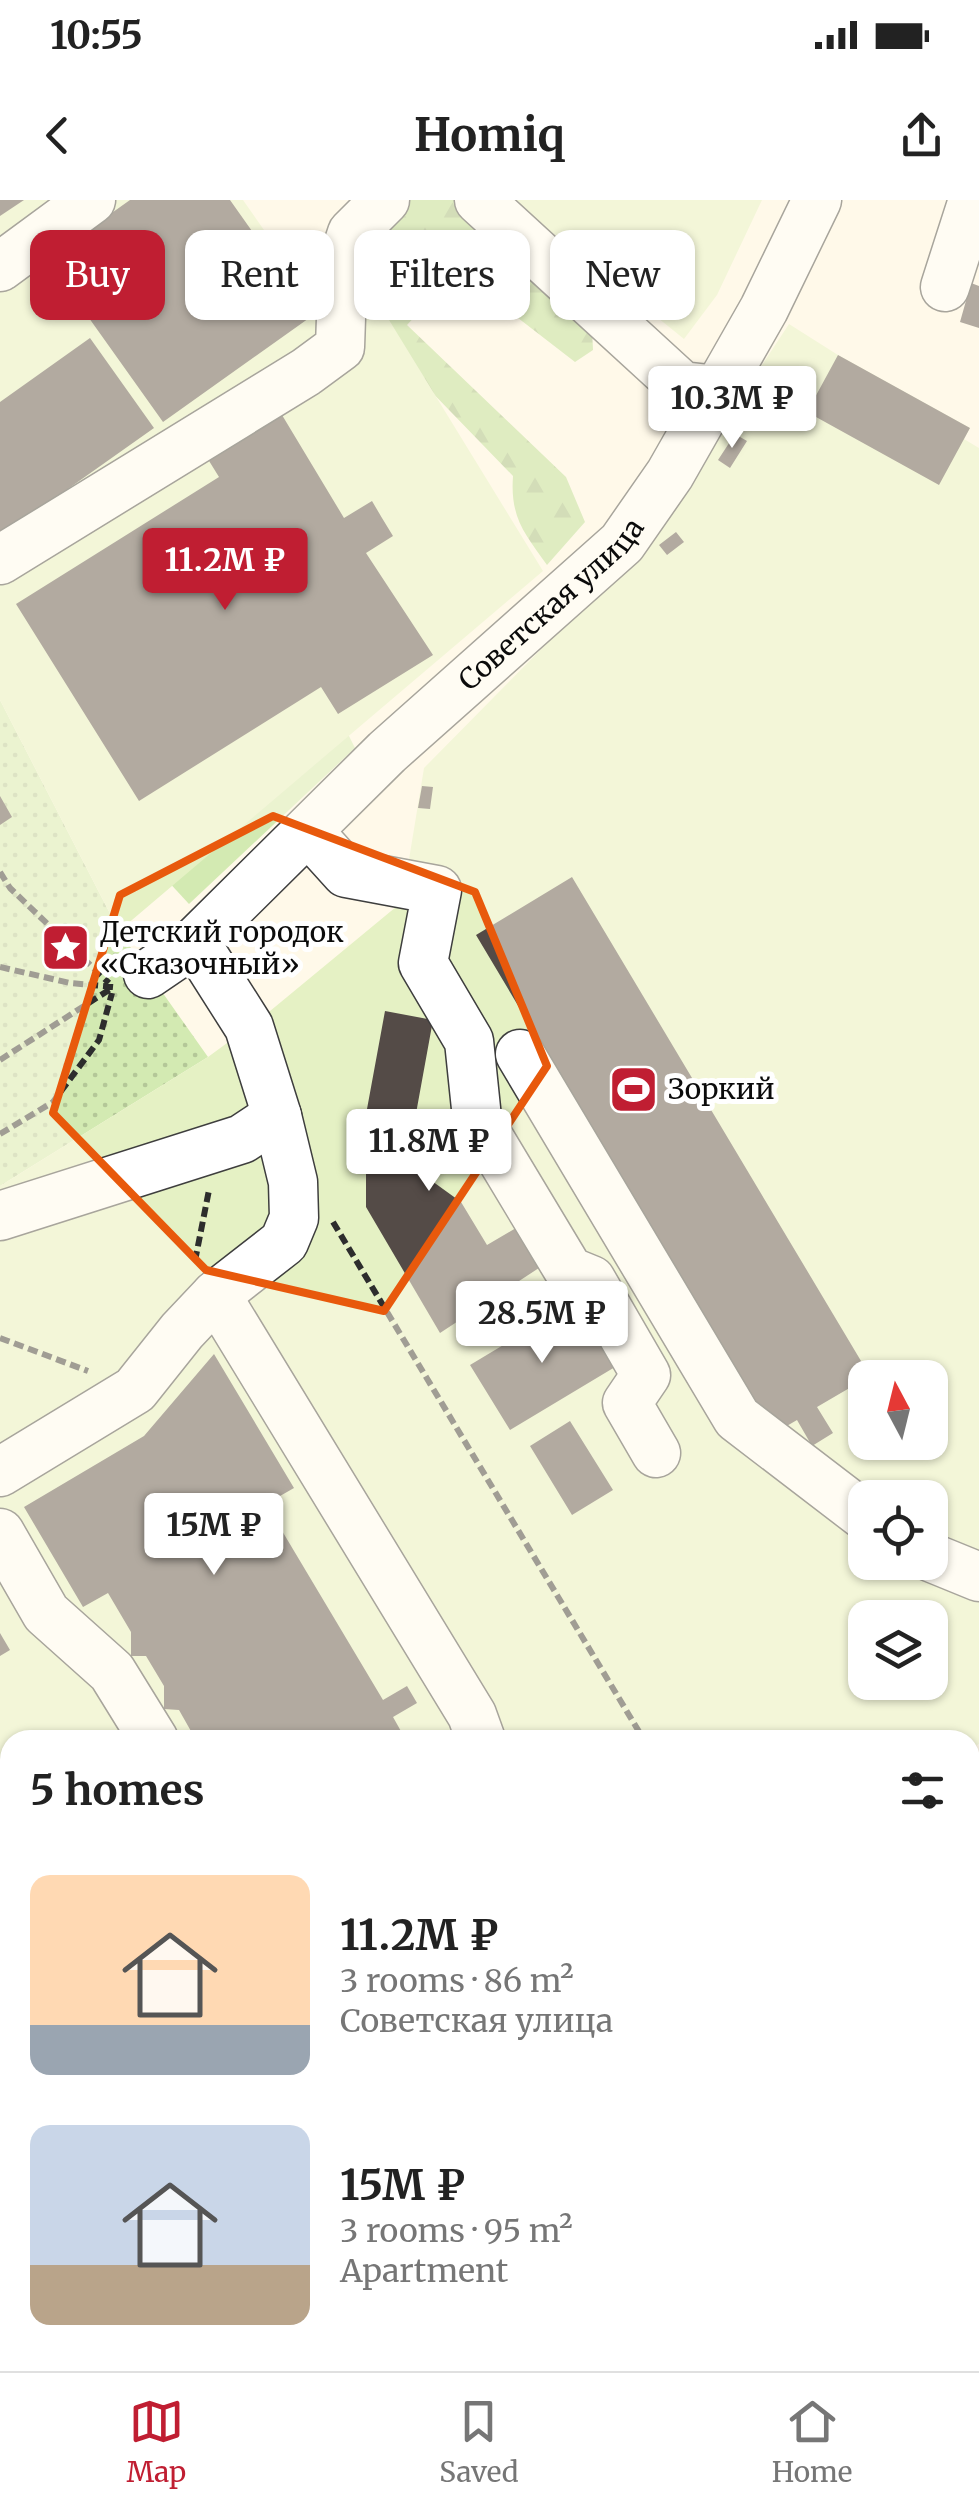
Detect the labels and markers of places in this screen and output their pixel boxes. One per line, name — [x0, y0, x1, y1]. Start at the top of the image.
pin: 10.3M ₽ — [640, 366, 824, 451]
pin: 11.2M ₽ — [133, 528, 317, 613]
place label: Детский городок «Сказочный» — [100, 914, 344, 982]
place icon: Детский городок «Сказочный» — [39, 922, 91, 974]
sports icon: Зоркий — [607, 1063, 659, 1115]
place label: Зоркий — [668, 1071, 775, 1107]
pin: 11.8M ₽ — [337, 1109, 521, 1194]
pin: 28.5M ₽ — [450, 1281, 634, 1366]
pin: 15M ₽ — [144, 1493, 284, 1578]

